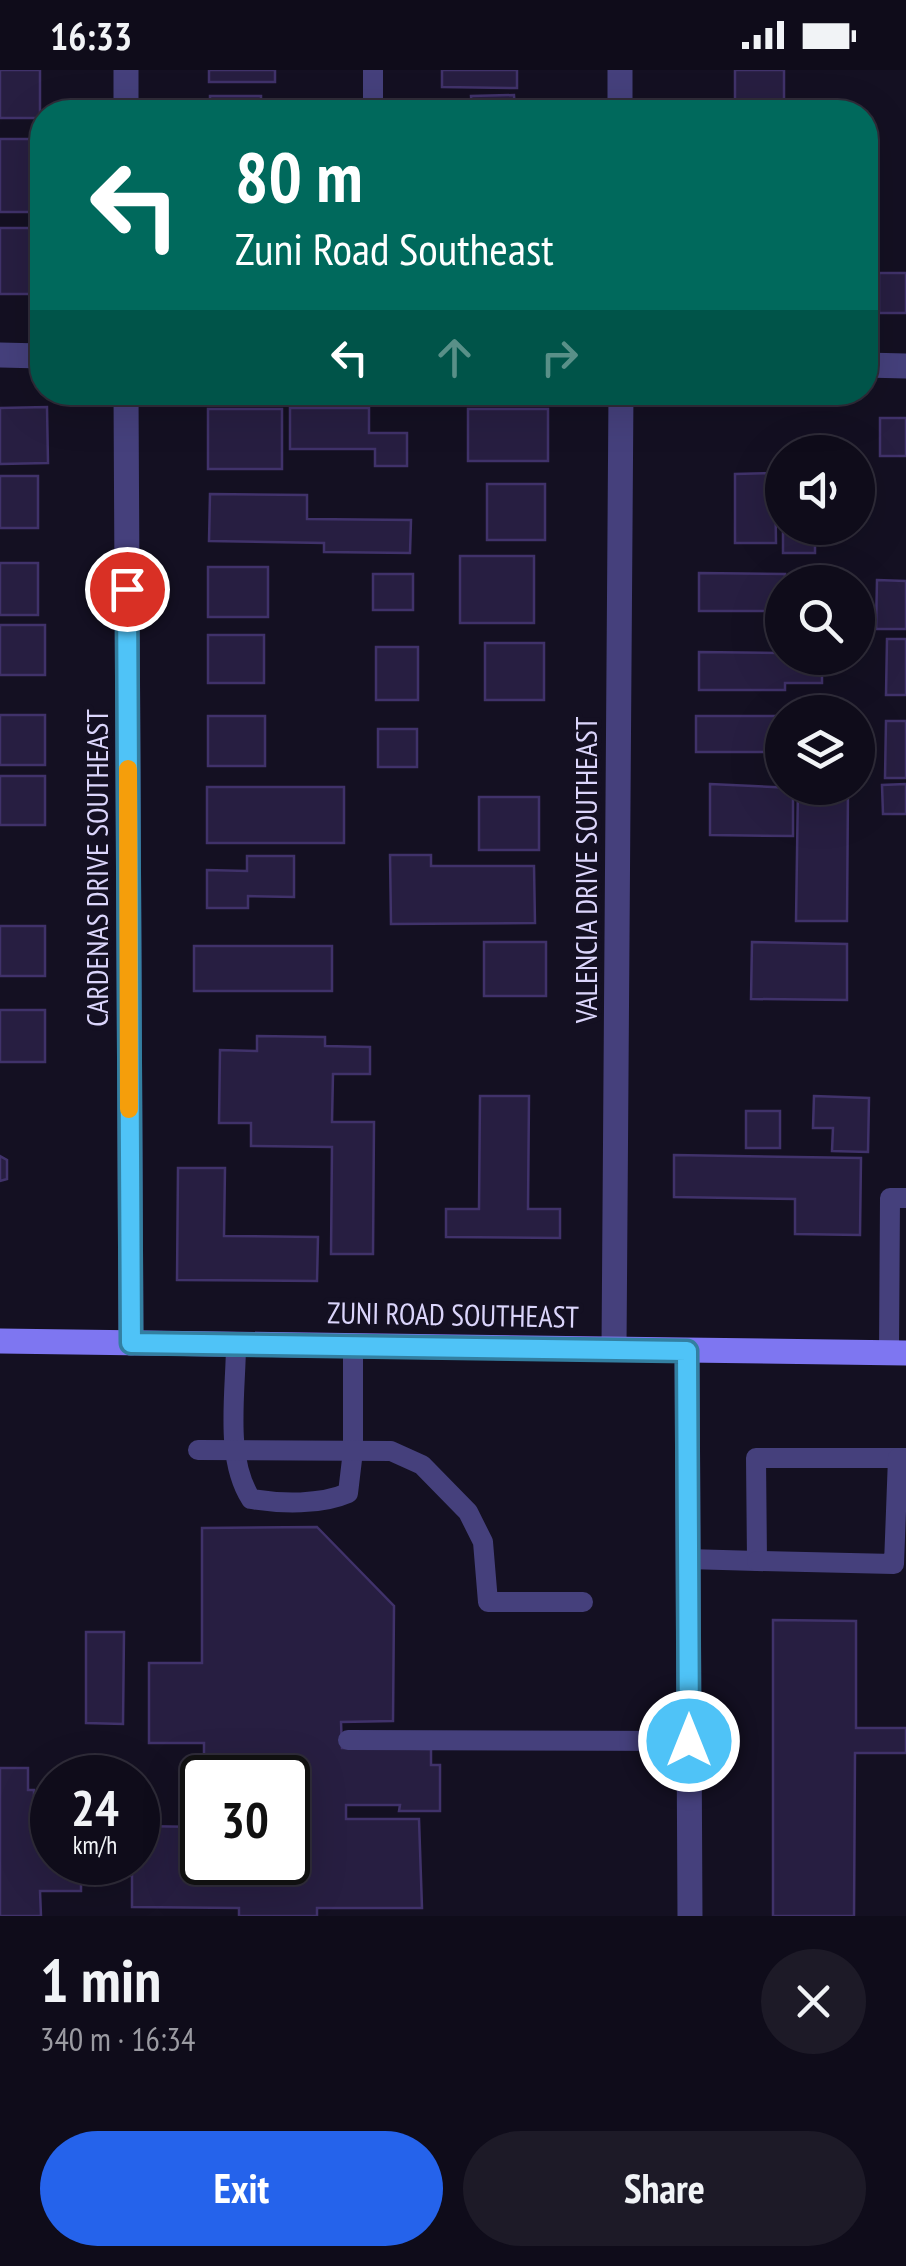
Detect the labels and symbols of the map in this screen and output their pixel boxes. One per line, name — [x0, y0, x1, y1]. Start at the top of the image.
pin — [85, 547, 170, 632]
street label: CARDENAS DRIVE SOUTHEAST — [77, 709, 116, 1027]
street label: VALENCIA DRIVE SOUTHEAST — [566, 717, 605, 1024]
street label: ZUNI ROAD SOUTHEAST — [327, 1292, 579, 1336]
position arrow — [637, 1689, 741, 1793]
speed limit sign: 30 — [180, 1755, 310, 1885]

